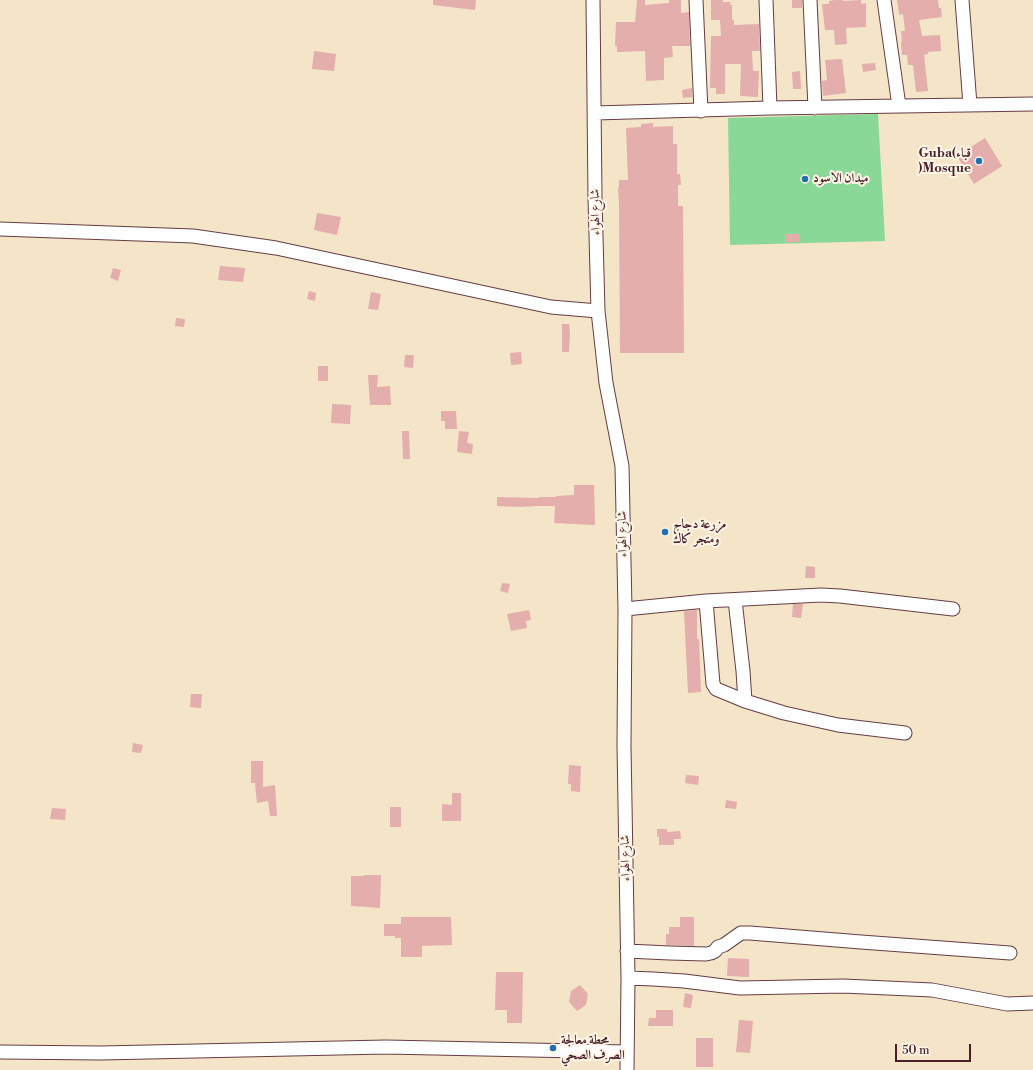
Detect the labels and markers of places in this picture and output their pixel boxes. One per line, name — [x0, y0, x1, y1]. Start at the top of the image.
place label: Guba(قباء )Mosque — [918, 146, 971, 177]
marker: Guba(قباء )Mosque — [974, 156, 984, 166]
place label: ميدان الاسود — [813, 171, 869, 187]
marker: ميدان الاسود — [800, 174, 810, 184]
place label: مزرعة دجاج ومتجر كاك — [673, 517, 726, 548]
marker: مزرعة دجاج ومتجر كاك — [660, 527, 670, 537]
place label: محطة معالجة الصرف الصحي — [561, 1033, 625, 1064]
marker: محطة معالجة الصرف الصحي — [548, 1043, 558, 1053]

